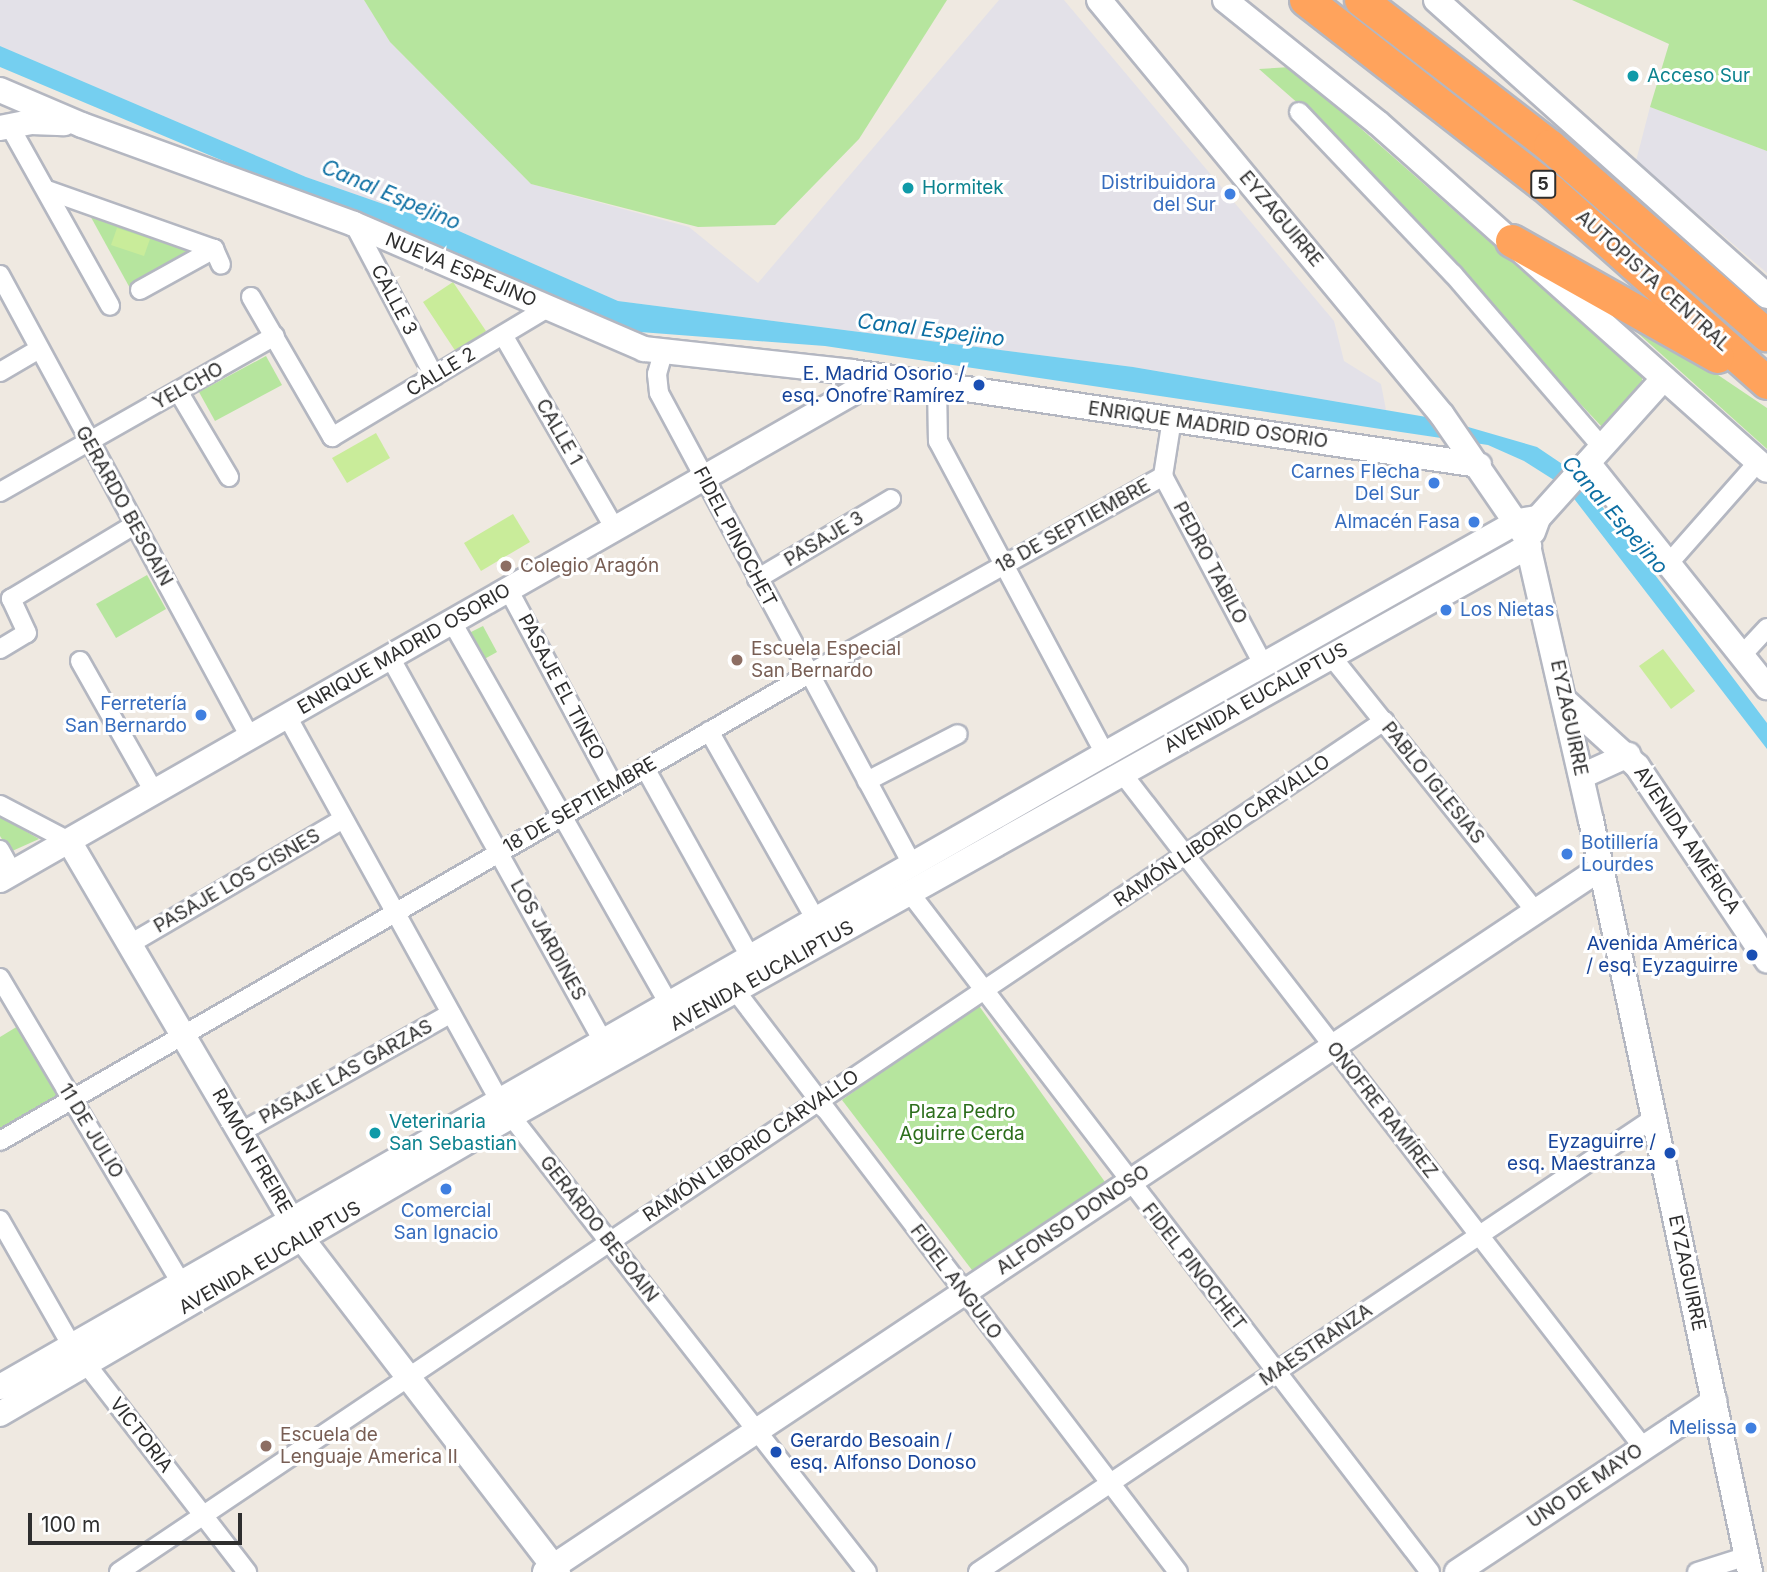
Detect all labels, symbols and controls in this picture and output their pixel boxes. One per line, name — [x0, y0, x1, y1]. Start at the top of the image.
place label: Acceso Sur — [1647, 65, 1750, 87]
marker: Acceso Sur — [1625, 68, 1641, 84]
water label: Canal Espejino — [318, 154, 464, 236]
street label: EYZAGUIRRE — [1234, 166, 1328, 272]
road number: 5 — [1529, 169, 1557, 198]
place label: Distribuidora del Sur — [1101, 172, 1216, 216]
place label: Hormitek — [922, 177, 1004, 199]
marker: Hormitek — [900, 180, 916, 196]
marker: Distribuidora del Sur — [1222, 186, 1238, 202]
street label: AUTOPISTA CENTRAL — [1571, 206, 1735, 356]
street label: NUEVA ESPEJINO — [382, 228, 540, 312]
street label: CALLE 3 — [366, 261, 422, 339]
water label: Canal Espejino — [856, 308, 1006, 352]
street label: CALLE 2 — [402, 343, 480, 401]
street label: YELCHO — [149, 357, 227, 415]
place label: E. Madrid Osorio / esq. Onofre Ramírez — [782, 363, 965, 407]
marker: E. Madrid Osorio / esq. Onofre Ramírez — [971, 377, 987, 393]
street label: CALLE 1 — [531, 395, 587, 469]
street label: ENRIQUE MADRID OSORIO — [1087, 397, 1329, 453]
street label: GERARDO BESOAIN — [71, 422, 177, 590]
water label: Canal Espejino — [1557, 451, 1673, 579]
place label: Carnes Flecha Del Sur — [1291, 461, 1420, 505]
street label: FIDEL PINOCHET — [688, 463, 782, 611]
street label: 18 DE SEPTIEMBRE — [992, 474, 1154, 578]
marker: Carnes Flecha Del Sur — [1426, 475, 1442, 491]
street label: PEDRO TABILO — [1168, 498, 1252, 628]
street label: PASAJE 3 — [780, 506, 868, 572]
place label: Almacén Fasa — [1334, 511, 1460, 533]
marker: Almacén Fasa — [1466, 514, 1482, 530]
place label: Colegio Aragón — [520, 555, 659, 577]
marker: Colegio Aragón — [498, 558, 514, 574]
street label: ENRIQUE MADRID OSORIO — [294, 579, 514, 719]
place label: Los Nietas — [1460, 599, 1555, 621]
marker: Los Nietas — [1438, 602, 1454, 618]
street label: PASAJE EL TINEO — [513, 610, 609, 764]
place label: Escuela Especial San Bernardo — [751, 638, 901, 682]
street label: AVENIDA EUCALIPTUS — [1160, 638, 1352, 758]
marker: Escuela Especial San Bernardo — [729, 652, 745, 668]
street label: EYZAGUIRRE — [1546, 658, 1592, 778]
place label: Ferretería San Bernardo — [65, 693, 187, 737]
marker: Ferretería San Bernardo — [193, 707, 209, 723]
street label: PABLO IGLESIAS — [1377, 717, 1489, 849]
street label: RAMÓN LIBORIO CARVALLO — [1110, 750, 1334, 912]
street label: 18 DE SEPTIEMBRE — [499, 752, 661, 858]
street label: AVENIDA AMÉRICA — [1629, 762, 1745, 918]
street label: PASAJE LOS CISNES — [150, 824, 324, 938]
place label: Botillería Lourdes — [1581, 832, 1659, 876]
marker: Botillería Lourdes — [1559, 846, 1575, 862]
street label: LOS JARDINES — [505, 876, 591, 1004]
street label: AVENIDA EUCALIPTUS — [666, 916, 858, 1036]
place label: Avenida América / esq. Eyzaguirre — [1586, 933, 1738, 977]
marker: Avenida América / esq. Eyzaguirre — [1744, 947, 1760, 963]
street label: PASAJE LAS GARZAS — [255, 1015, 437, 1129]
street label: ONOFRE RAMÍREZ — [1322, 1037, 1442, 1183]
street label: RAMÓN LIBORIO CARVALLO — [639, 1065, 863, 1227]
street label: 11 DE JULIO — [54, 1079, 128, 1183]
street label: RAMÓN FREIRE — [207, 1085, 297, 1217]
park label: Plaza Pedro Aguirre Cerda — [899, 1101, 1025, 1145]
place label: Veterinaria San Sebastian — [389, 1111, 517, 1155]
marker: Veterinaria San Sebastian — [367, 1125, 383, 1141]
place label: Eyzaguirre / esq. Maestranza — [1507, 1131, 1656, 1175]
marker: Eyzaguirre / esq. Maestranza — [1662, 1145, 1678, 1161]
street label: GERARDO BESOAIN — [535, 1151, 663, 1307]
street label: ALFONSO DONOSO — [992, 1160, 1154, 1280]
marker: Comercial San Ignacio — [438, 1181, 454, 1197]
street label: AVENIDA EUCALIPTUS — [175, 1197, 365, 1319]
street label: FIDEL PINOCHET — [1137, 1199, 1251, 1335]
place label: Comercial San Ignacio — [394, 1200, 498, 1244]
street label: EYZAGUIRRE — [1664, 1213, 1710, 1333]
street label: FIDEL ANGULO — [905, 1220, 1007, 1344]
street label: MAESTRANZA — [1255, 1299, 1377, 1391]
street label: VICTORIA — [105, 1393, 177, 1477]
place label: Melissa — [1669, 1417, 1737, 1439]
marker: Melissa — [1743, 1420, 1759, 1436]
place label: Escuela de Lenguaje America II — [280, 1424, 458, 1468]
place label: Gerardo Besoain / esq. Alfonso Donoso — [790, 1430, 976, 1474]
marker: Escuela de Lenguaje America II — [258, 1438, 274, 1454]
street label: UNO DE MAYO — [1523, 1439, 1647, 1533]
marker: Gerardo Besoain / esq. Alfonso Donoso — [768, 1444, 784, 1460]
scale bar — [32, 1498, 245, 1542]
text: 100 m — [41, 1512, 100, 1537]

